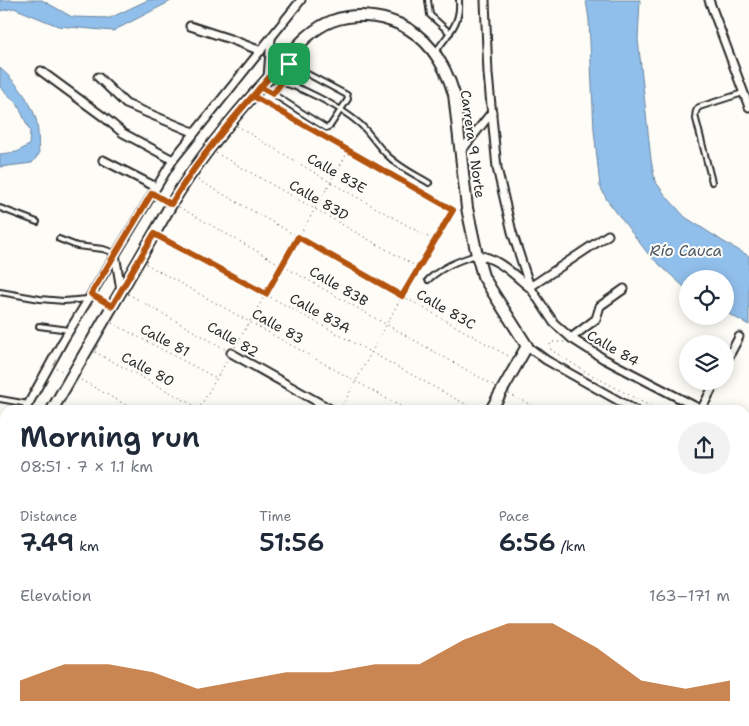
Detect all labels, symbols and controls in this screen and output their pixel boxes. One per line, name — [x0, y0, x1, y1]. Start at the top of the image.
pin — [268, 43, 310, 85]
icon: arrive — [275, 50, 303, 78]
street label: Carrera 9 Norte — [457, 89, 490, 199]
street label: Calle 83E — [304, 149, 370, 197]
street label: Calle 83D — [286, 176, 352, 224]
water label: Río Cauca — [650, 241, 722, 261]
street label: Calle 83B — [306, 262, 372, 310]
map controls — [679, 270, 734, 390]
button: locate — [679, 270, 734, 325]
street label: Calle 83C — [413, 285, 479, 333]
street label: Calle 83A — [286, 289, 354, 337]
street label: Calle 83 — [249, 304, 307, 348]
street label: Calle 82 — [204, 317, 262, 361]
street label: Calle 81 — [137, 320, 193, 360]
street label: Calle 84 — [584, 326, 642, 370]
button: layers — [679, 335, 734, 390]
street label: Calle 80 — [118, 348, 178, 390]
text: Morning run — [20, 418, 200, 456]
button: share — [678, 422, 730, 474]
text: 08:51 · 7 × 1.1 km — [20, 456, 153, 477]
text: Distance — [20, 507, 77, 525]
text: Time — [259, 507, 291, 525]
text: Pace — [499, 507, 529, 525]
text: 7.49 — [20, 525, 74, 559]
text: 51:56 — [259, 525, 324, 559]
text: 6:56 — [499, 525, 556, 559]
text: km — [74, 537, 99, 555]
text: /km — [556, 537, 586, 555]
text: Elevation — [20, 585, 92, 606]
text: 163–171 m — [649, 585, 730, 606]

